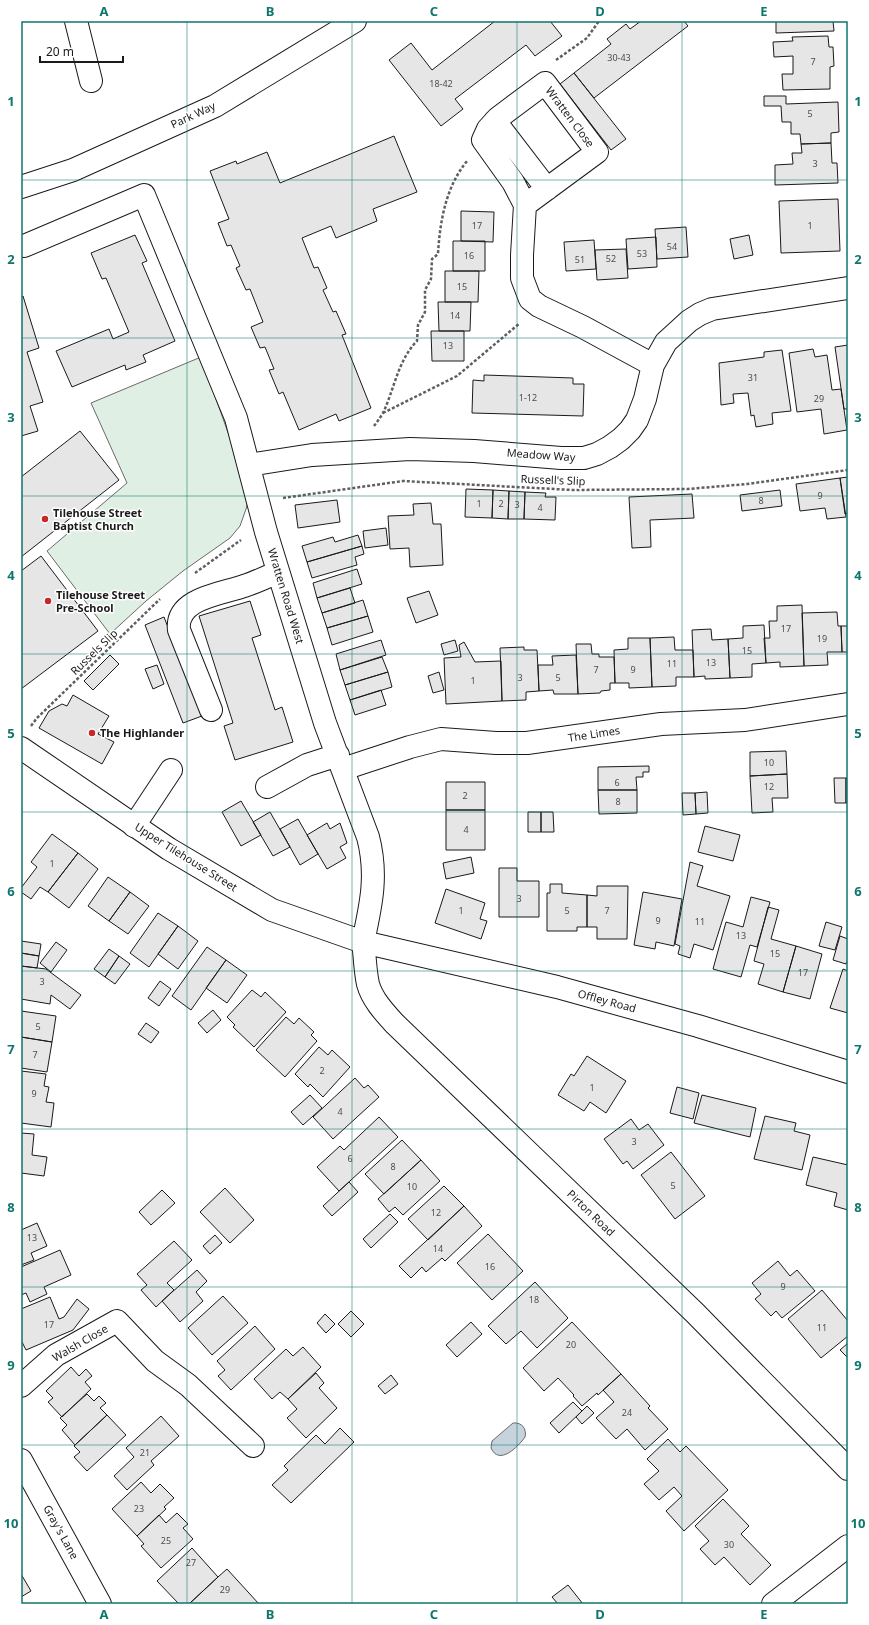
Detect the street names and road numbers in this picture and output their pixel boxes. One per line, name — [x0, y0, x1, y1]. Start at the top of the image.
street label: Wratten Close — [543, 83, 598, 150]
street label: Park Way — [168, 97, 218, 131]
street label: Meadow Way — [506, 445, 576, 464]
street label: Russell's Slip — [520, 471, 586, 488]
street label: Wratten Road West — [265, 546, 308, 645]
street label: Russels Slip — [67, 625, 121, 678]
street label: The Limes — [567, 722, 621, 745]
street label: Upper Tilehouse Street — [132, 819, 240, 894]
street label: Offley Road — [576, 986, 638, 1016]
street label: Pirton Road — [564, 1186, 618, 1239]
street label: Walsh Close — [49, 1321, 110, 1365]
street label: Gray's Lane — [40, 1502, 82, 1562]

